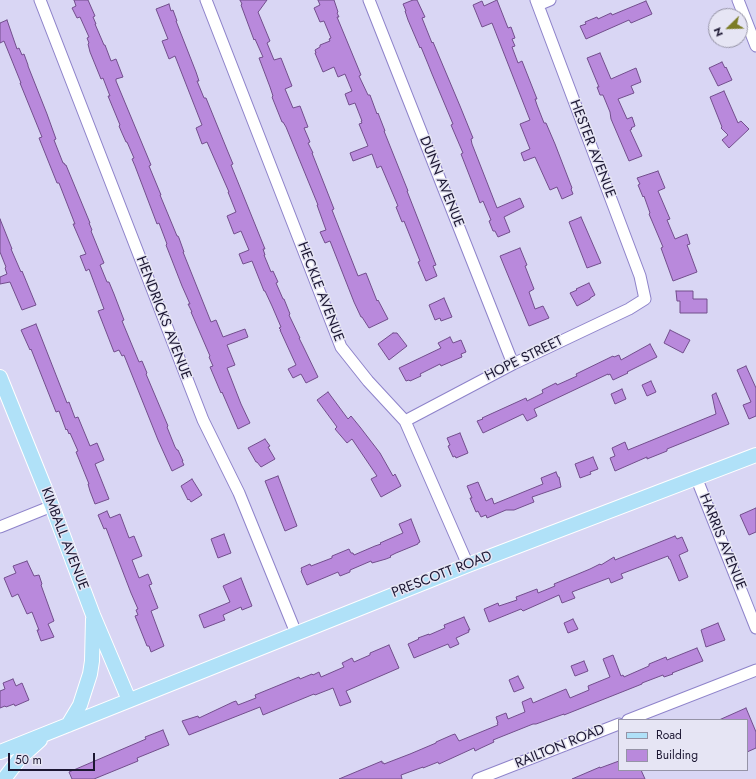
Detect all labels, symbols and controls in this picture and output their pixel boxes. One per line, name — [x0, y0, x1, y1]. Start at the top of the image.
north arrow — [708, 8, 748, 48]
text: N — [709, 25, 727, 39]
street label: HESTER AVENUE — [566, 98, 618, 200]
street label: DUNN AVENUE — [415, 134, 467, 230]
street label: HECKLE AVENUE — [293, 240, 347, 344]
street label: HENDRICKS AVENUE — [132, 254, 194, 382]
street label: HOPE STREET — [482, 333, 566, 385]
street label: KIMBALL AVENUE — [37, 485, 91, 593]
street label: HARRIS AVENUE — [695, 491, 749, 593]
street label: PRESCOTT ROAD — [390, 548, 494, 602]
legend — [618, 719, 748, 771]
street label: RAILTON ROAD — [513, 721, 607, 773]
text: Road — [656, 726, 682, 744]
scale bar — [10, 745, 97, 771]
text: Building — [656, 746, 698, 764]
text: 50 m — [15, 751, 42, 769]

